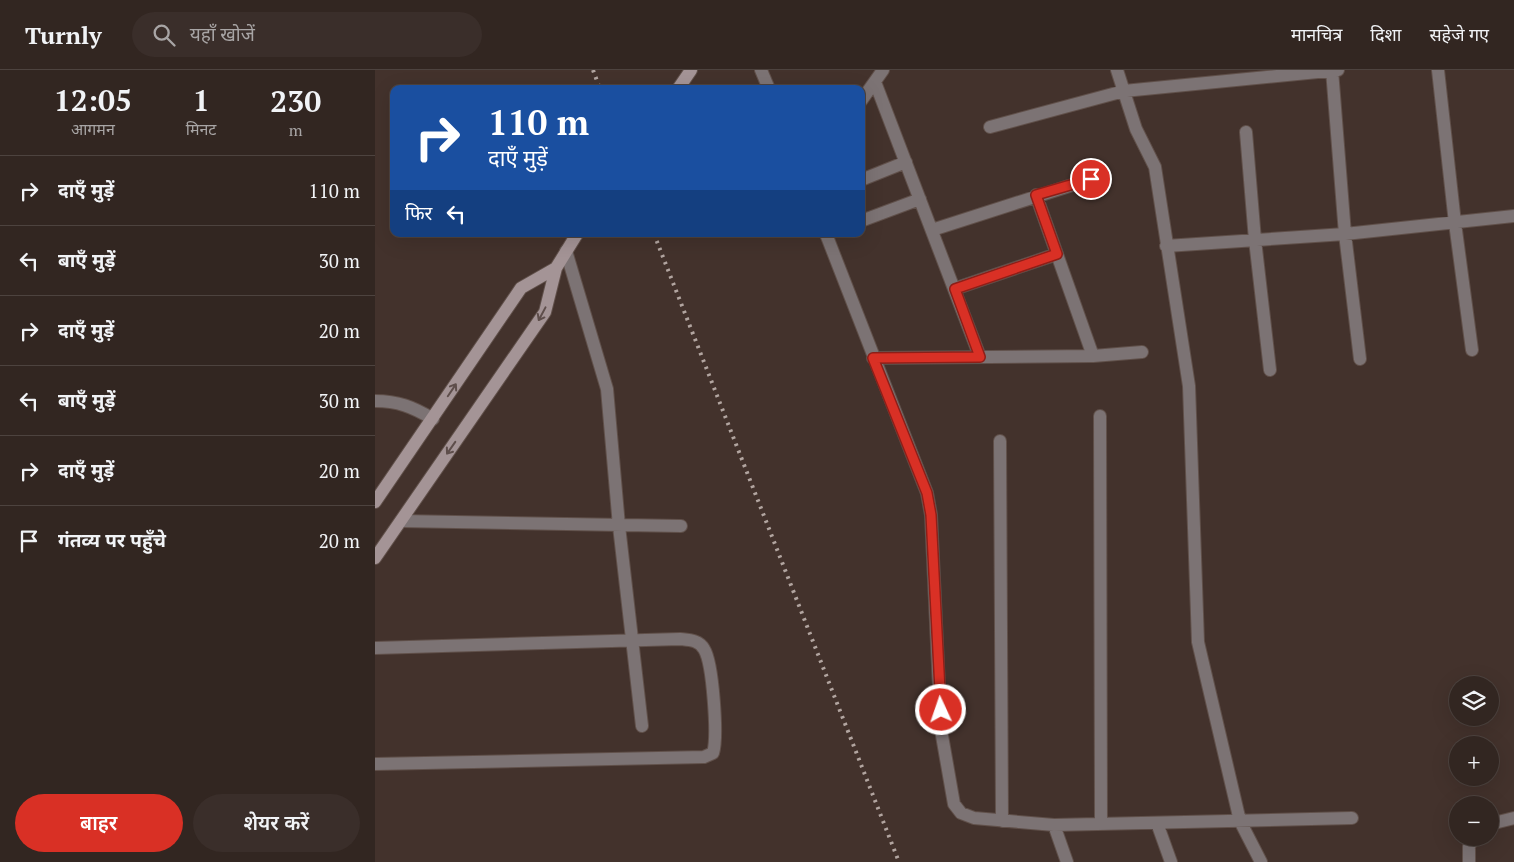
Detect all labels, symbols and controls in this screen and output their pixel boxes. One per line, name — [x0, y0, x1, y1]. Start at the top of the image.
search box — [132, 12, 482, 57]
text: Turnly — [25, 19, 102, 51]
icon: search — [150, 21, 178, 49]
text: यहाँ खोजें — [190, 21, 255, 46]
text: मानचित्र — [1291, 22, 1342, 46]
text: दिशा — [1370, 22, 1401, 46]
text: सहेजे गए — [1429, 22, 1489, 46]
text: 12:05 — [54, 80, 132, 120]
text: 1 — [193, 80, 210, 120]
text: 230 — [270, 81, 321, 121]
text: 110 m — [488, 99, 589, 145]
icon: right — [405, 105, 470, 170]
text: आगमन — [71, 118, 115, 140]
text: मिनट — [186, 118, 216, 140]
text: m — [289, 119, 303, 141]
text: दाएँ मुड़ें — [488, 143, 548, 172]
pin — [1070, 158, 1112, 200]
icon: arrive — [1077, 165, 1105, 193]
icon: right — [15, 177, 43, 205]
text: दाएँ मुड़ें — [58, 177, 114, 202]
text: 110 m — [309, 178, 360, 203]
text: फिर — [405, 200, 432, 225]
icon: left — [442, 200, 470, 228]
icon: left — [15, 247, 43, 275]
text: बाएँ मुड़ें — [58, 247, 115, 272]
text: 30 m — [319, 248, 360, 273]
one-way arrow — [537, 306, 546, 321]
icon: right — [15, 317, 43, 345]
text: दाएँ मुड़ें — [58, 317, 114, 342]
text: 20 m — [319, 318, 360, 343]
one-way arrow — [448, 383, 458, 397]
icon: left — [15, 387, 43, 415]
text: बाएँ मुड़ें — [58, 387, 115, 412]
text: 30 m — [319, 388, 360, 413]
one-way arrow — [446, 441, 456, 455]
icon: right — [15, 457, 43, 485]
text: दाएँ मुड़ें — [58, 457, 114, 482]
text: 20 m — [319, 458, 360, 483]
icon: arrive — [15, 527, 43, 555]
text: गंतव्य पर पहुँचे — [58, 527, 166, 552]
text: 20 m — [319, 528, 360, 553]
map controls — [1449, 676, 1499, 846]
button: layers — [1449, 676, 1499, 726]
position arrow — [914, 683, 966, 735]
button: + — [1449, 736, 1499, 786]
button: बाहर — [15, 794, 183, 852]
button: शेयर करें — [193, 794, 360, 852]
button: − — [1449, 796, 1499, 846]

